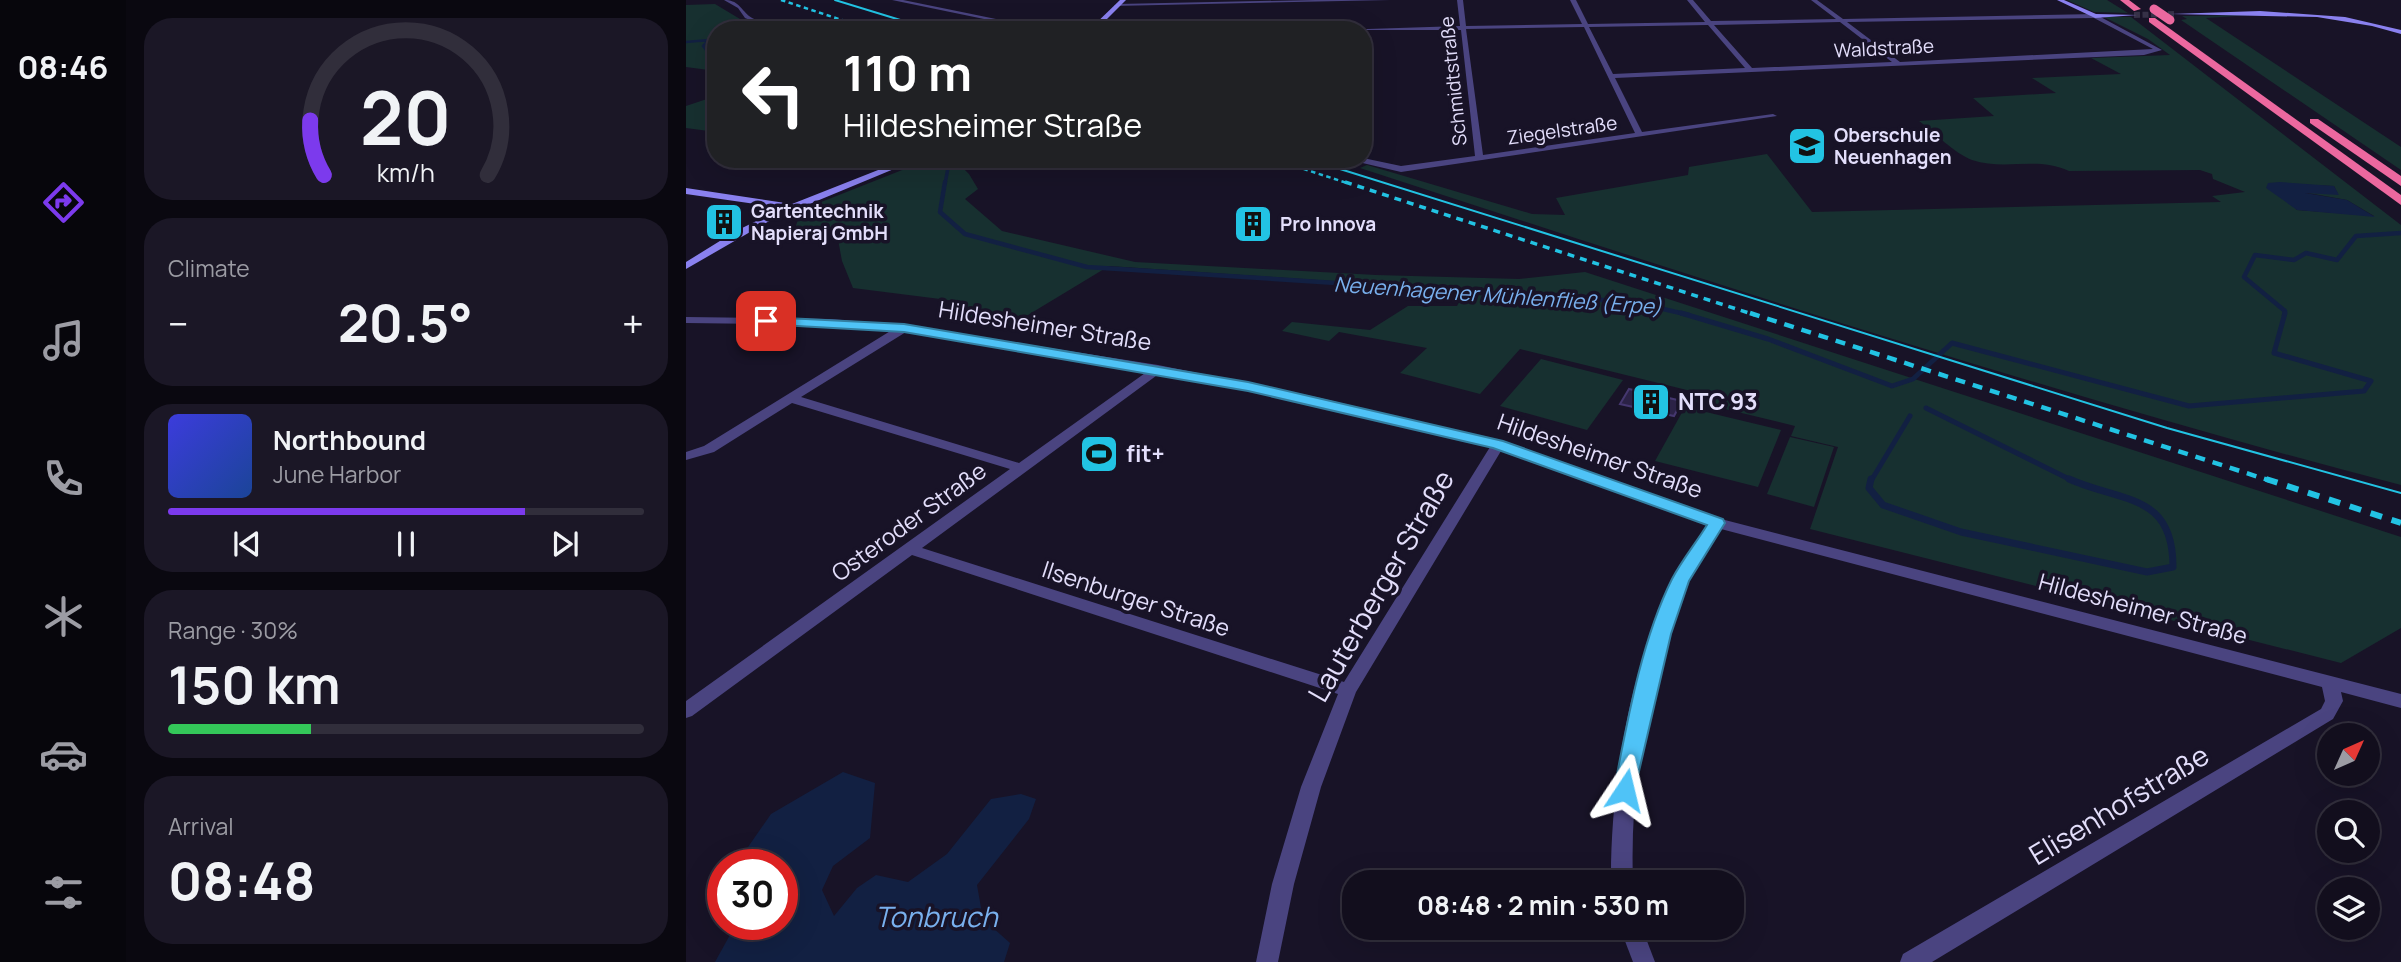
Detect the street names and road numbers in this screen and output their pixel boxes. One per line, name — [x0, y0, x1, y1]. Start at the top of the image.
street label: Schmidtstraße — [1433, 15, 1473, 147]
street label: Waldstraße — [1833, 32, 1935, 64]
street label: Ziegelstraße — [1505, 109, 1619, 151]
street label: Hildesheimer Straße — [936, 292, 1154, 358]
street label: Hildesheimer Straße — [1493, 405, 1707, 505]
street label: Osteroder Straße — [825, 454, 992, 588]
street label: Lauterberger Straße — [1298, 463, 1462, 708]
street label: Ilsenburger Straße — [1038, 553, 1234, 644]
street label: Hildesheimer Straße — [2035, 565, 2251, 651]
street label: Elisenhofstraße — [2021, 735, 2216, 873]

